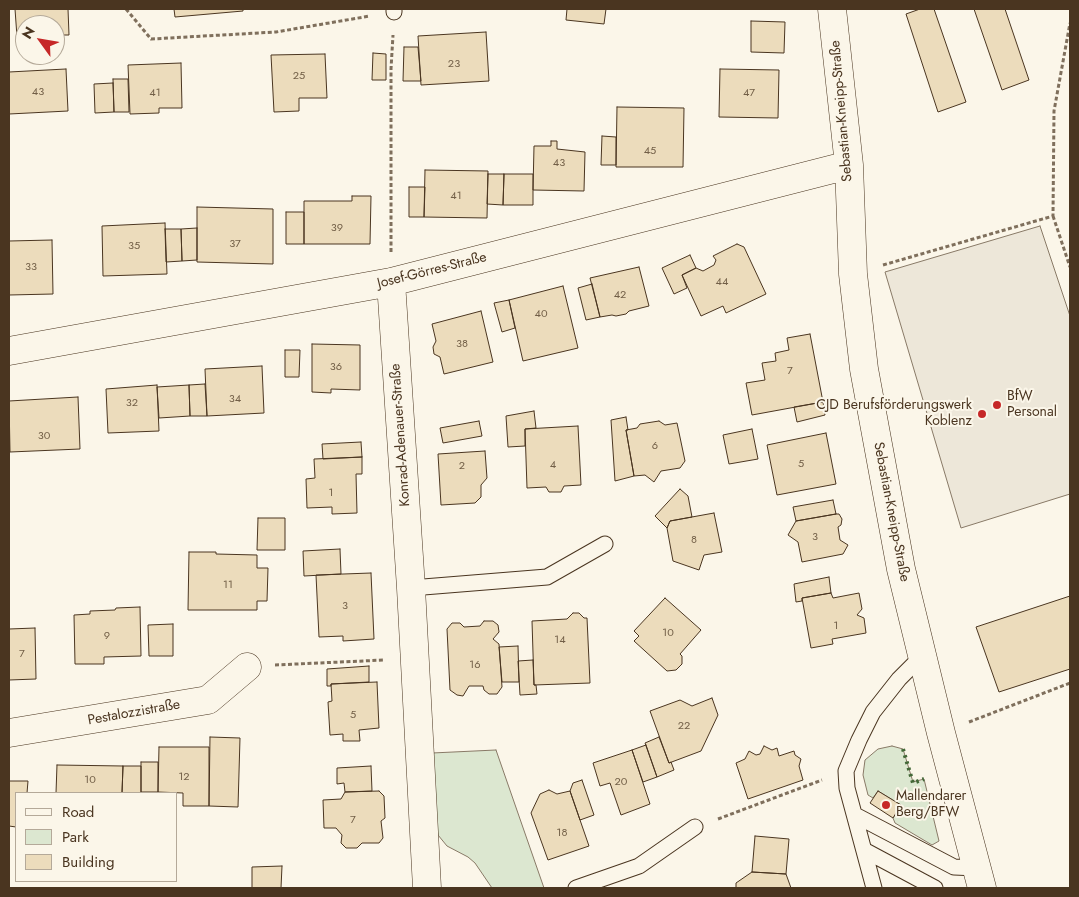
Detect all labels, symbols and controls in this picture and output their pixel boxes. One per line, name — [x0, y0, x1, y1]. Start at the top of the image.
north arrow — [15, 15, 65, 65]
text: N — [17, 23, 40, 43]
street label: Sebastian-Kneipp-Straße — [827, 40, 857, 182]
house number: 23 — [448, 57, 460, 71]
house number: 25 — [293, 69, 305, 83]
house number: 43 — [32, 85, 44, 99]
house number: 41 — [149, 86, 161, 100]
house number: 47 — [743, 86, 755, 100]
house number: 45 — [644, 144, 656, 158]
house number: 43 — [553, 156, 565, 170]
house number: 41 — [450, 189, 462, 203]
house number: 39 — [331, 221, 343, 235]
house number: 37 — [229, 237, 241, 251]
house number: 35 — [128, 239, 140, 253]
street label: Josef-Görres-Straße — [376, 249, 488, 293]
house number: 33 — [25, 260, 37, 274]
house number: 44 — [716, 275, 728, 289]
house number: 42 — [614, 288, 626, 302]
house number: 40 — [534, 307, 548, 321]
house number: 38 — [456, 337, 468, 351]
house number: 36 — [330, 360, 342, 374]
street label: Konrad-Adenauer-Straße — [388, 363, 414, 507]
house number: 7 — [787, 364, 793, 378]
place label: BfW Personal — [1007, 389, 1057, 422]
house number: 34 — [229, 392, 241, 406]
house number: 32 — [126, 396, 138, 410]
place label: CJD Berufsförderungswerk Koblenz — [816, 398, 972, 431]
marker: BfW Personal — [991, 399, 1003, 411]
marker: CJD Berufsförderungswerk Koblenz — [976, 408, 988, 420]
house number: 30 — [38, 429, 50, 443]
house number: 6 — [652, 439, 658, 453]
street label: Sebastian-Kneipp-Straße — [869, 441, 913, 583]
house number: 5 — [798, 457, 804, 471]
house number: 4 — [550, 458, 556, 472]
house number: 2 — [459, 459, 465, 473]
house number: 1 — [329, 486, 333, 500]
house number: 3 — [812, 530, 818, 544]
house number: 8 — [691, 533, 697, 547]
house number: 11 — [223, 578, 233, 592]
house number: 3 — [342, 599, 348, 613]
house number: 1 — [834, 619, 838, 633]
house number: 10 — [662, 626, 674, 640]
house number: 9 — [104, 629, 110, 643]
house number: 14 — [554, 633, 566, 647]
house number: 7 — [19, 647, 25, 661]
house number: 16 — [469, 658, 481, 672]
street label: Pestalozzistraße — [87, 697, 181, 729]
house number: 5 — [350, 708, 356, 722]
house number: 22 — [678, 719, 690, 733]
house number: 12 — [178, 770, 190, 784]
house number: 10 — [84, 773, 96, 787]
house number: 20 — [615, 775, 627, 789]
place label: Mallendarer Berg/BFW — [896, 789, 966, 822]
legend — [15, 792, 178, 882]
marker: Mallendarer Berg/BFW — [880, 799, 892, 811]
text: Road — [62, 801, 94, 823]
house number: 7 — [350, 813, 356, 827]
text: Park — [62, 826, 89, 848]
house number: 18 — [557, 826, 567, 840]
text: Building — [62, 851, 114, 873]

